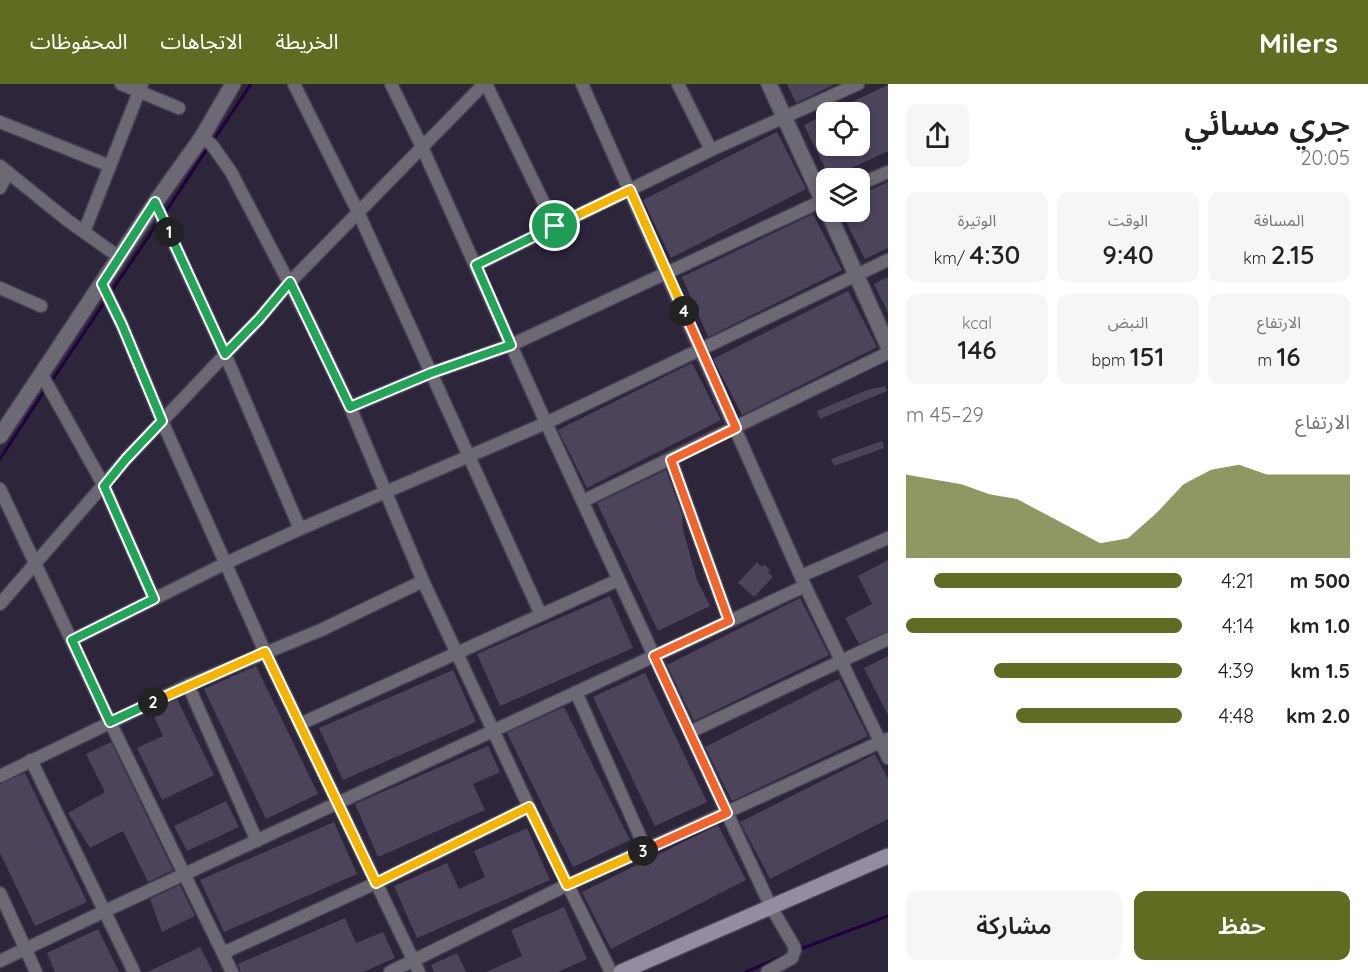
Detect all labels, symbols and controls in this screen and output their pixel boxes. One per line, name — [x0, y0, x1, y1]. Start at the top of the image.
text: Milers — [1259, 25, 1338, 60]
text: المحفوظات — [30, 28, 127, 54]
text: الاتجاهات — [160, 28, 242, 54]
text: الخريطة — [275, 28, 338, 54]
map controls — [816, 102, 870, 222]
button: locate — [816, 102, 870, 156]
text: جري مسائي — [1184, 102, 1350, 143]
button: share — [906, 104, 969, 167]
text: 20:05 — [1300, 145, 1350, 170]
button: layers — [816, 168, 870, 222]
pin — [529, 200, 580, 251]
icon: arrive — [538, 209, 571, 242]
text: الوتيرة — [958, 210, 996, 230]
text: الوقت — [1108, 210, 1148, 230]
text: المسافة — [1254, 210, 1304, 230]
pin: 1 — [154, 217, 184, 247]
text: 1 — [166, 222, 172, 242]
text: 4:30 — [970, 238, 1020, 271]
text: 9:40 — [1102, 238, 1154, 271]
text: 2.15 — [1271, 238, 1315, 271]
text: /km — [934, 248, 970, 268]
text: km — [1243, 248, 1271, 268]
pin: 4 — [669, 296, 699, 326]
text: 4 — [679, 301, 689, 321]
text: النبض — [1108, 312, 1148, 332]
text: الارتفاع — [1257, 312, 1301, 332]
text: kcal — [962, 313, 992, 333]
text: 146 — [958, 333, 996, 366]
text: 151 — [1130, 340, 1165, 373]
text: 16 — [1276, 340, 1301, 373]
text: bpm — [1092, 350, 1130, 370]
text: m — [1257, 350, 1276, 370]
text: 29–45 m — [906, 402, 984, 427]
text: الارتفاع — [1295, 409, 1350, 434]
text: 4:21 — [1221, 568, 1254, 593]
text: 500 m — [1290, 568, 1350, 593]
text: 4:14 — [1222, 613, 1254, 638]
text: 1.0 km — [1290, 613, 1350, 638]
text: 4:39 — [1218, 658, 1254, 683]
text: 1.5 km — [1290, 658, 1350, 683]
pin: 2 — [138, 687, 168, 717]
text: 2 — [148, 692, 158, 712]
text: 4:48 — [1218, 703, 1254, 728]
text: 2.0 km — [1286, 703, 1350, 728]
pin: 3 — [628, 836, 658, 866]
text: 3 — [639, 841, 647, 861]
button: مشاركة — [906, 891, 1122, 960]
button: حفظ — [1134, 891, 1350, 960]

